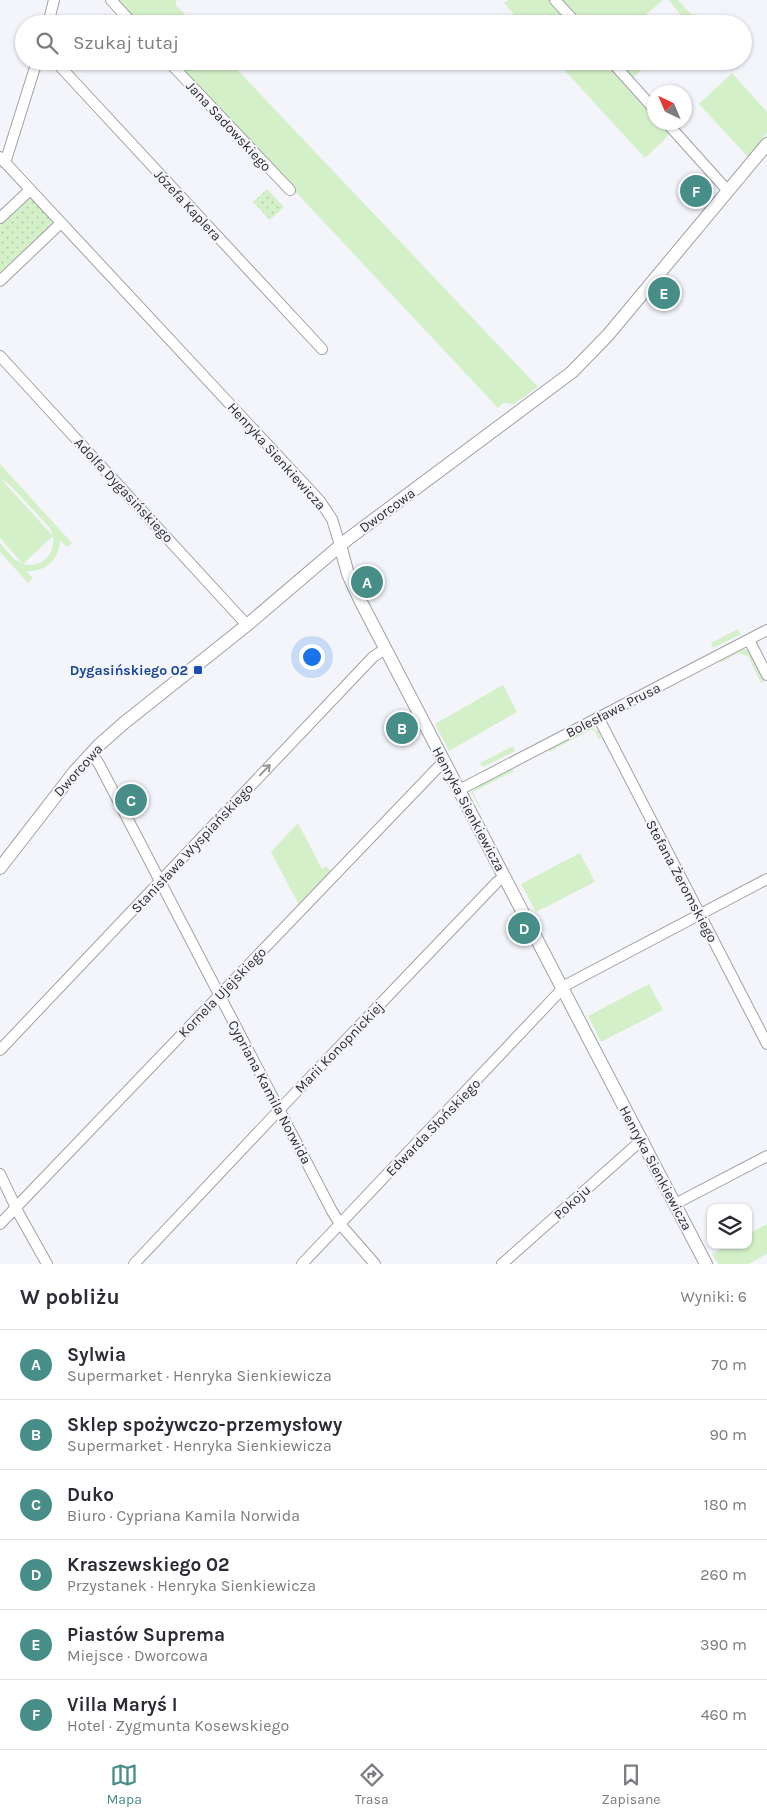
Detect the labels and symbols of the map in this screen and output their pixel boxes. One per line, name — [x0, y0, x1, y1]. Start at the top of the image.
street label: Jana Sadowskiego — [182, 78, 275, 175]
north arrow — [647, 85, 692, 130]
street label: Józefa Kaplera — [150, 166, 225, 245]
pin: F — [680, 172, 712, 210]
pin: E — [648, 274, 680, 312]
street label: Henryka Sienkiewicza — [224, 399, 329, 514]
street label: Adolfa Dygasińskiego — [71, 434, 177, 546]
street label: Dworcowa — [356, 484, 419, 536]
pin: A — [351, 563, 383, 601]
your location — [299, 644, 325, 670]
place label: Dygasińskiego 02 — [70, 662, 188, 679]
marker: Dygasińskiego 02 — [192, 664, 204, 676]
street label: Bolesława Prusa — [563, 679, 663, 742]
pin: B — [386, 709, 418, 747]
street label: Dworcowa — [50, 741, 106, 800]
street label: Henryka Sienkiewicza — [428, 744, 509, 875]
one-way arrow — [259, 764, 271, 776]
street label: Stanisława Wyspiańskiego — [128, 780, 257, 917]
pin: C — [115, 781, 147, 819]
street label: Stefana Żeromskiego — [642, 817, 721, 945]
pin: D — [508, 909, 540, 947]
street label: Kornela Ujejskiego — [175, 944, 270, 1041]
street label: Marii Konopnickiej — [291, 998, 387, 1096]
street label: Cypriana Kamila Norwida — [224, 1017, 315, 1167]
street label: Edwarda Słońskiego — [382, 1075, 484, 1180]
street label: Henryka Sienkiewicza — [615, 1103, 696, 1234]
street label: Pokoju — [550, 1181, 594, 1223]

